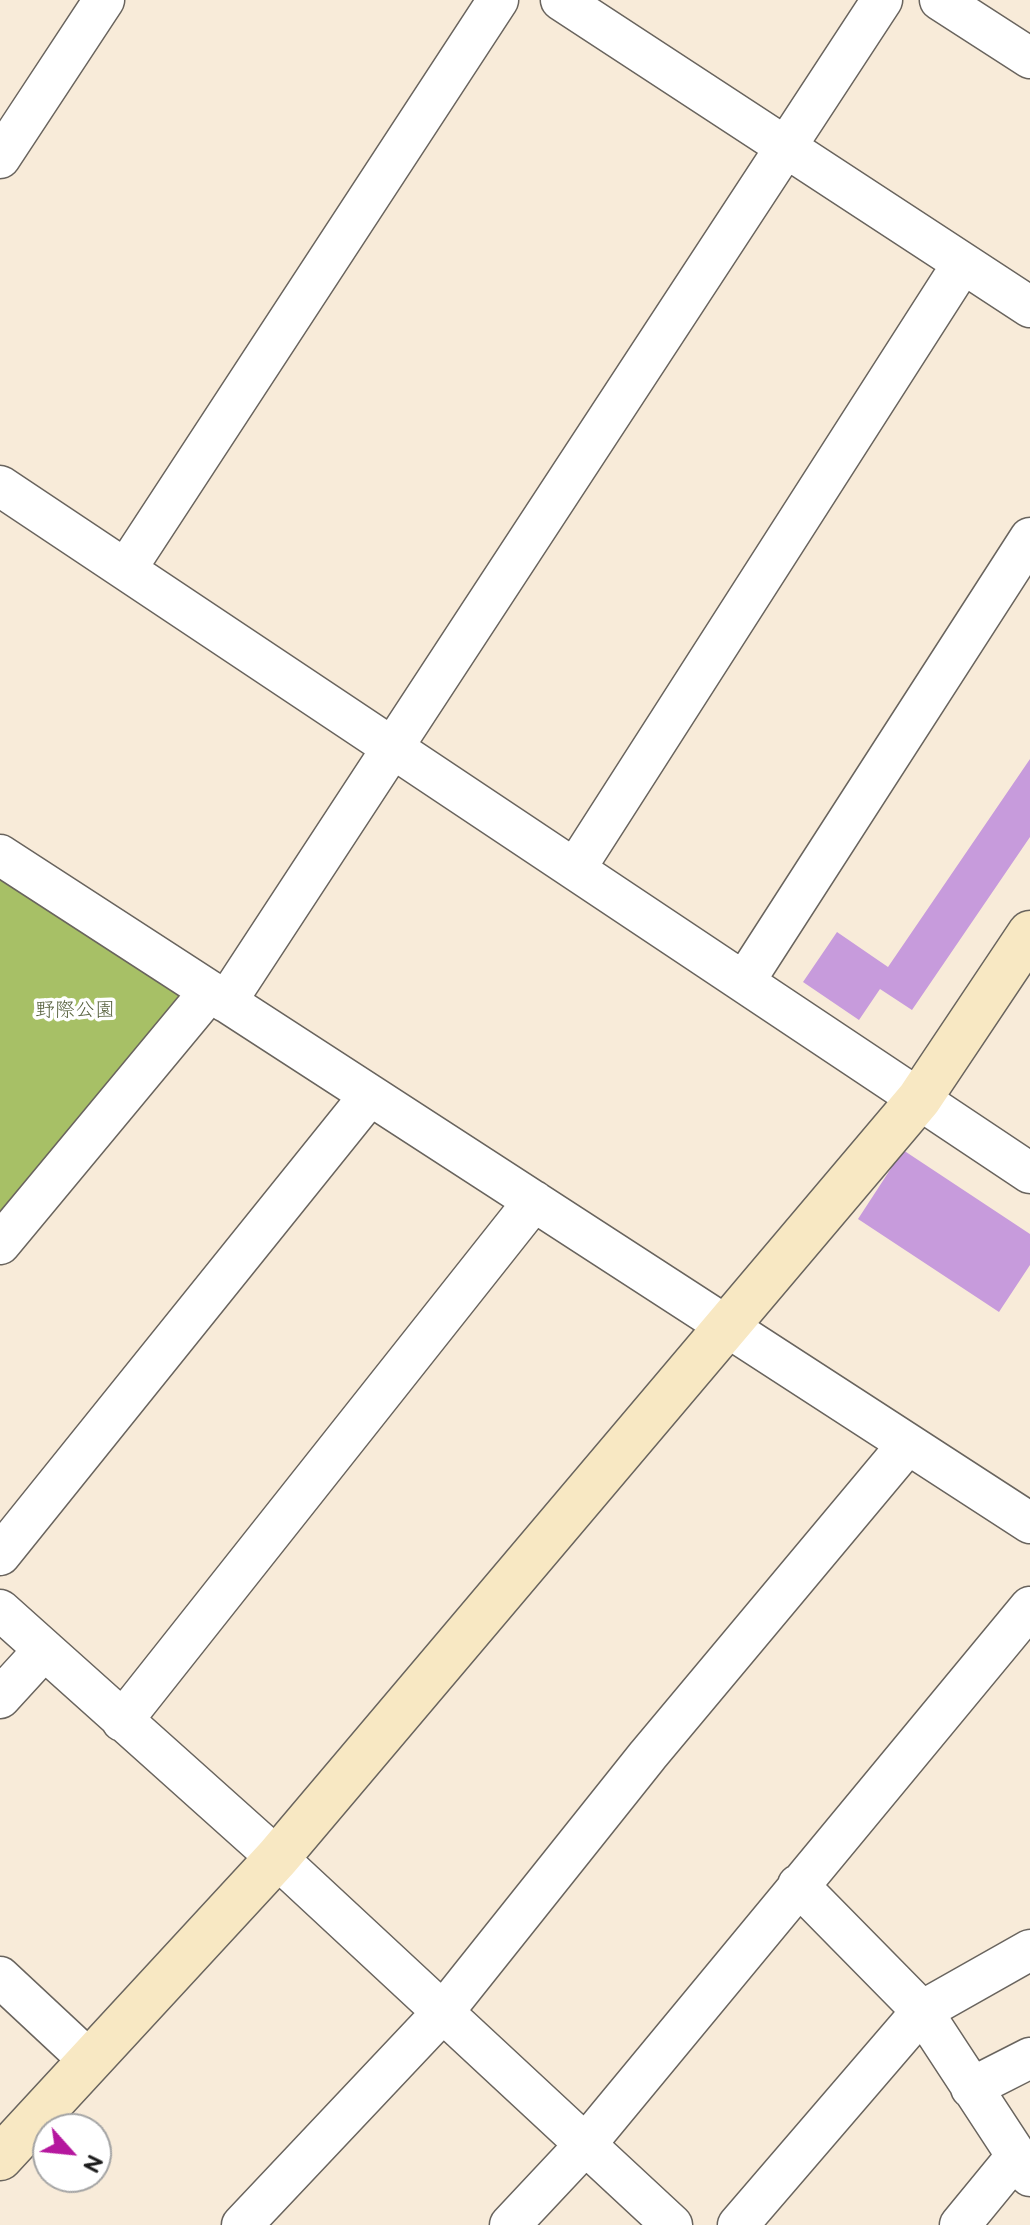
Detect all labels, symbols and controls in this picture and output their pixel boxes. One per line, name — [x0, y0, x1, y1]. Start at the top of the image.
park label: 野際公園 — [35, 999, 115, 1023]
north arrow — [32, 2113, 112, 2193]
text: N — [76, 2150, 108, 2177]

